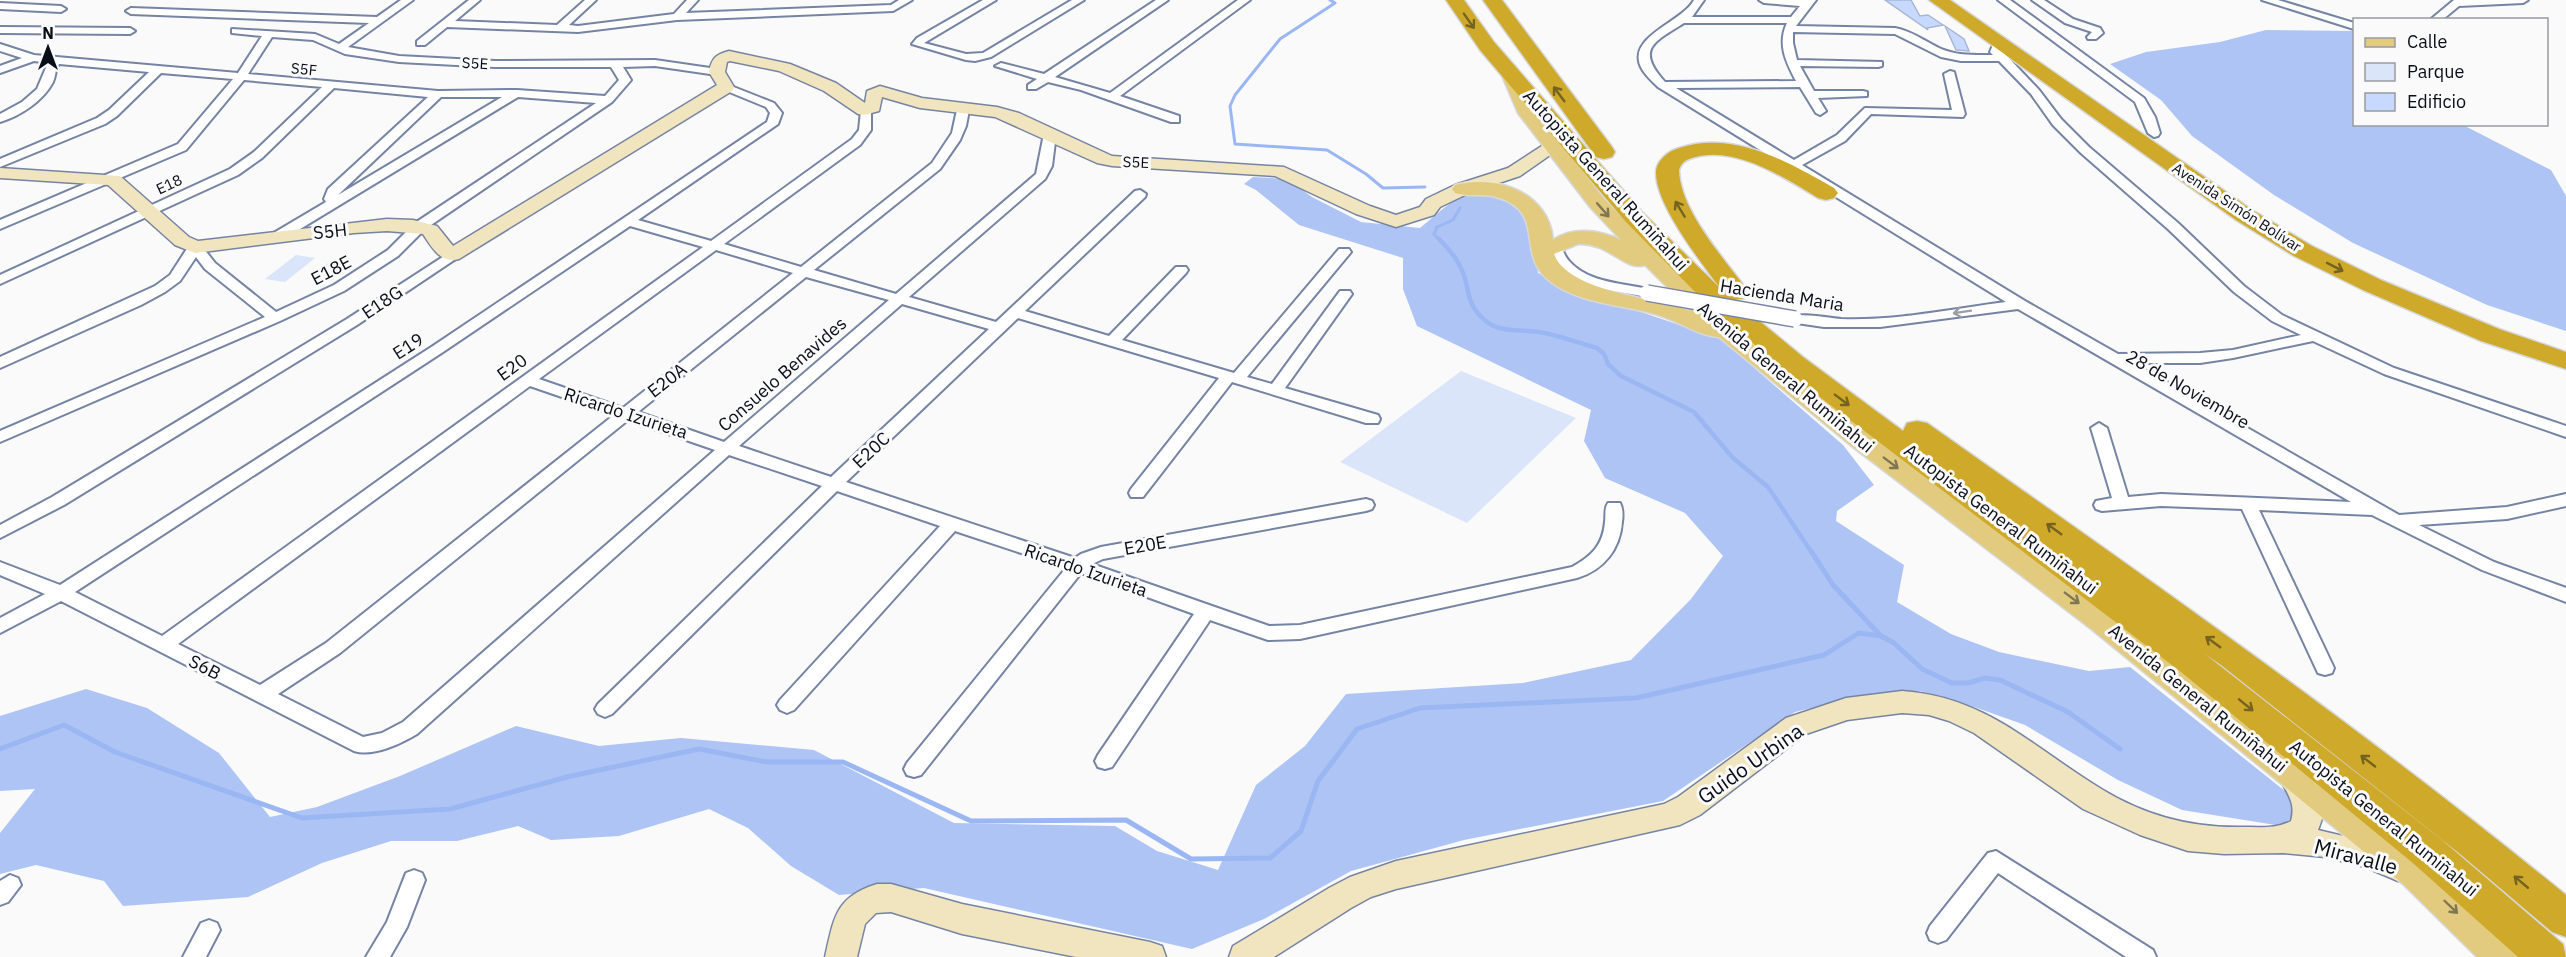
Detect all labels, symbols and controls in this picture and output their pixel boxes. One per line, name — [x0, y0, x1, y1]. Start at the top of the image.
one-way arrow — [1463, 12, 1475, 28]
north arrow — [18, 18, 78, 78]
legend — [2353, 18, 2548, 126]
text: N — [42, 23, 54, 43]
text: Calle — [2407, 30, 2447, 53]
street label: S5E — [461, 53, 489, 73]
street label: S5F — [290, 58, 318, 80]
text: Parque — [2407, 60, 2465, 83]
street label: Autopista General Rumiñahui — [1518, 84, 1694, 276]
one-way arrow — [1553, 86, 1566, 102]
text: Edificio — [2407, 90, 2466, 113]
street label: S5E — [1122, 152, 1150, 172]
street label: Avenida Simón Bolívar — [2169, 158, 2306, 256]
street label: E18 — [153, 170, 185, 198]
one-way arrow — [1674, 201, 1686, 218]
one-way arrow — [1596, 202, 1610, 217]
street label: S5H — [312, 218, 348, 244]
street label: E18E — [307, 250, 355, 290]
one-way arrow — [2325, 261, 2343, 273]
street label: Hacienda Maria — [1718, 274, 1846, 316]
street label: E18G — [357, 280, 407, 324]
street label: Avenida General Rumiñahui — [1693, 296, 1879, 458]
one-way arrow — [1953, 307, 1972, 318]
street label: Consuelo Benavides — [713, 312, 851, 436]
street label: E19 — [388, 328, 428, 364]
street label: 28 de Noviembre — [2122, 344, 2254, 434]
street label: E20 — [492, 348, 532, 386]
street label: E20A — [643, 357, 692, 402]
street label: Ricardo Izurieta — [561, 382, 691, 444]
one-way arrow — [1834, 393, 1850, 406]
street label: E20C — [847, 427, 895, 473]
street label: Autopista General Rumiñahui — [1900, 439, 2102, 599]
one-way arrow — [1883, 456, 1899, 469]
one-way arrow — [2047, 523, 2063, 535]
street label: E20E — [1122, 530, 1168, 560]
street label: Ricardo Izurieta — [1021, 538, 1151, 602]
one-way arrow — [2064, 592, 2080, 605]
street label: Avenida General Rumiñahui — [2104, 619, 2292, 777]
one-way arrow — [2206, 636, 2222, 648]
street label: S6B — [185, 649, 225, 685]
one-way arrow — [2238, 699, 2254, 712]
street label: Guido Urbina — [1692, 716, 1808, 810]
street label: Autopista General Rumiñahui — [2285, 735, 2483, 901]
one-way arrow — [2361, 754, 2377, 767]
street label: Miravalle — [2311, 831, 2401, 881]
one-way arrow — [2513, 875, 2529, 888]
one-way arrow — [2444, 900, 2459, 915]

